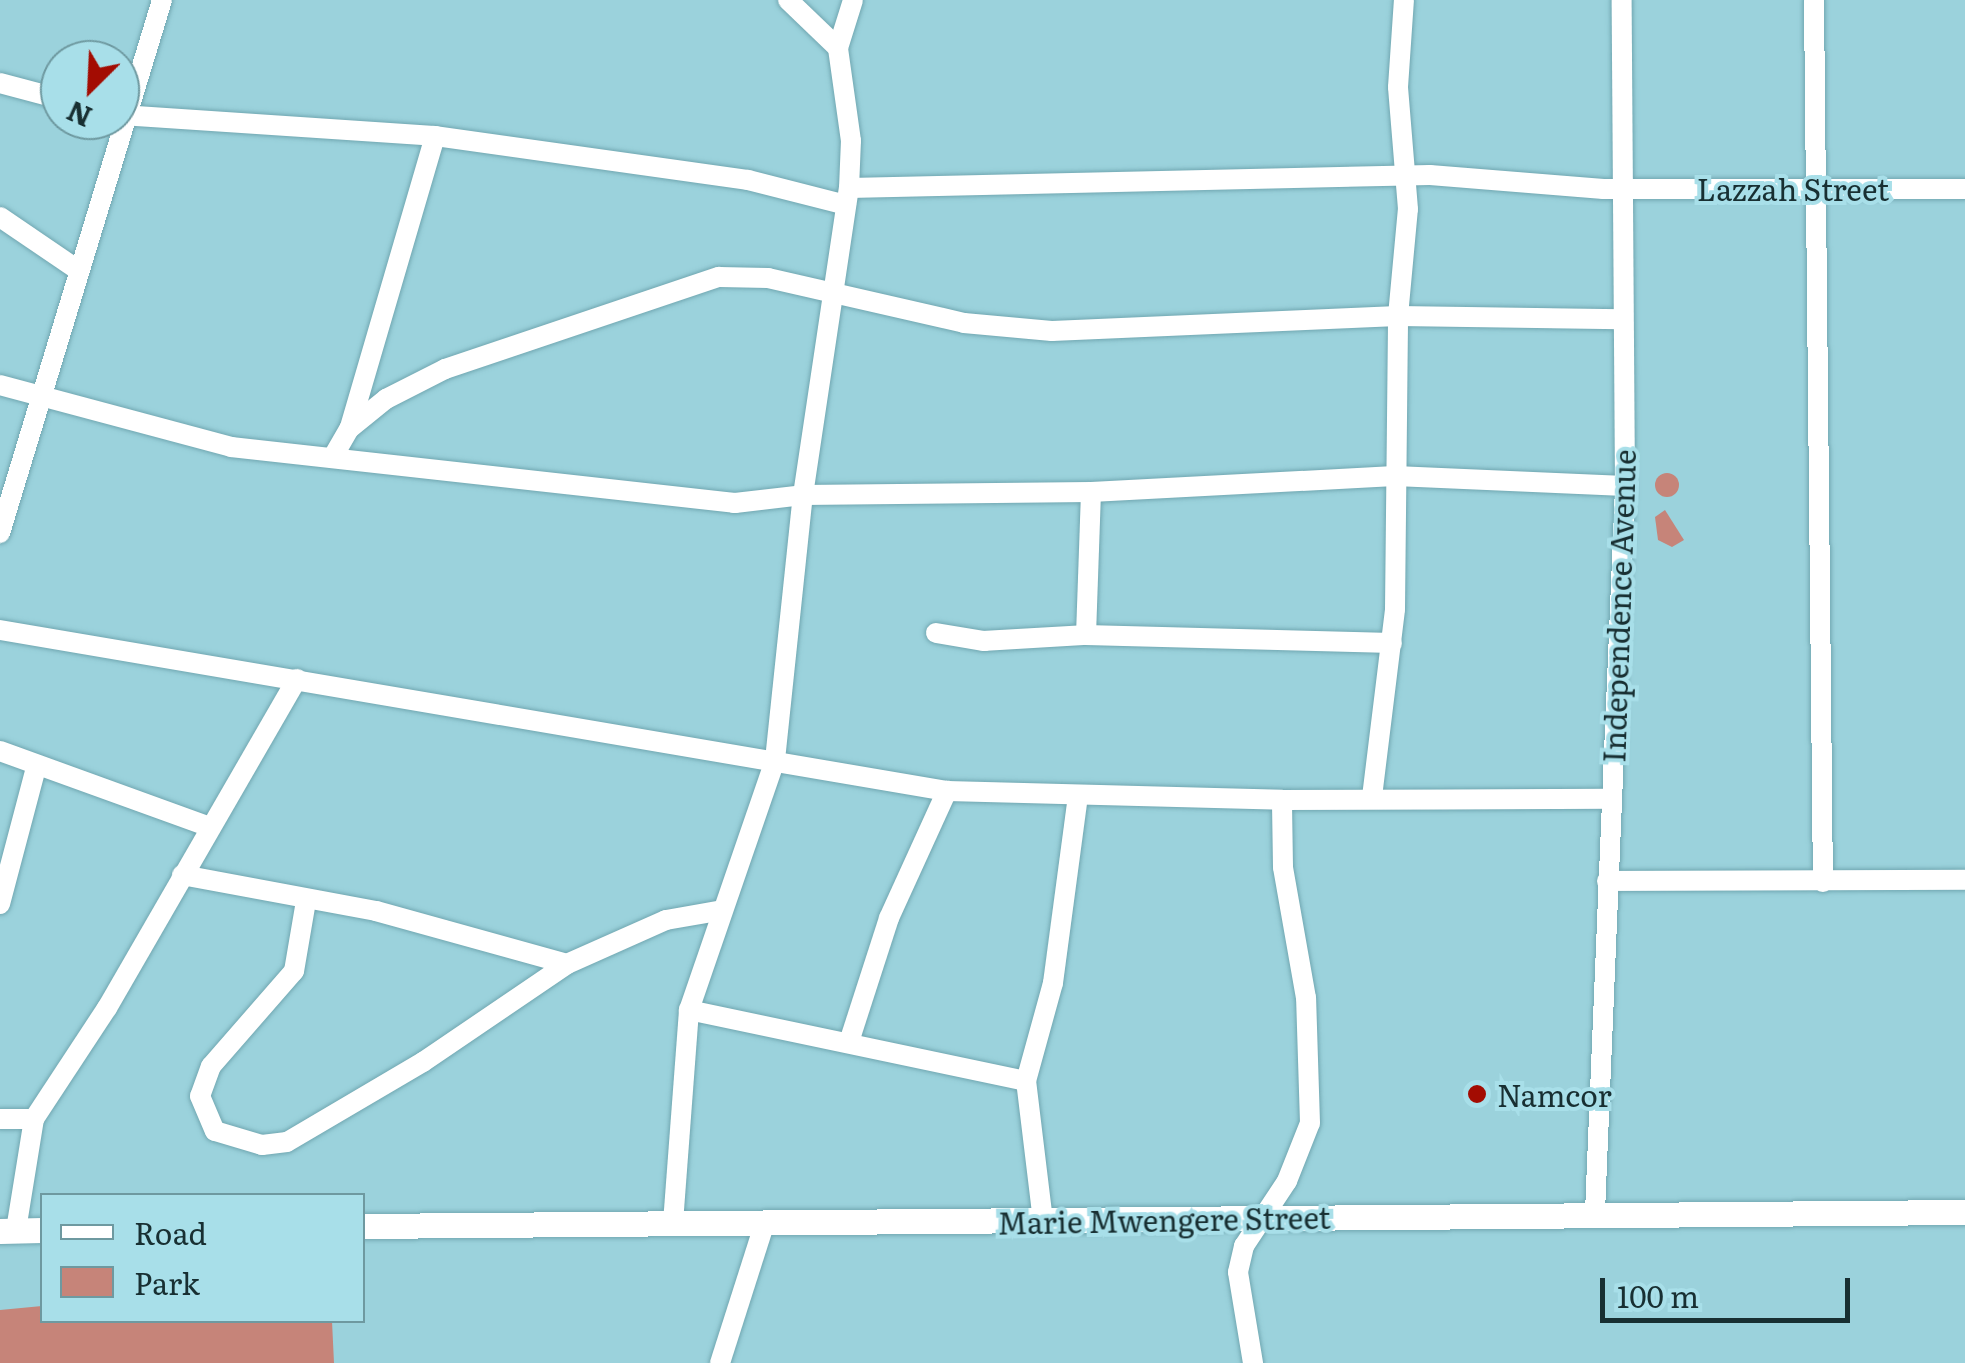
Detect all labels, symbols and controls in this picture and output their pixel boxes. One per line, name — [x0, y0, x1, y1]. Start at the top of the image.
north arrow — [40, 40, 140, 140]
text: N — [59, 92, 98, 140]
street label: Lazzah Street — [1697, 170, 1889, 206]
street label: Independence Avenue — [1595, 449, 1641, 763]
place label: Namcor — [1497, 1076, 1612, 1112]
marker: Namcor — [1466, 1083, 1488, 1105]
legend — [40, 1193, 365, 1323]
street label: Marie Mwengere Street — [997, 1198, 1331, 1240]
text: Road — [134, 1210, 207, 1254]
scale bar — [1605, 1258, 1855, 1320]
text: Park — [134, 1260, 200, 1304]
text: 100 m — [1617, 1273, 1699, 1317]

